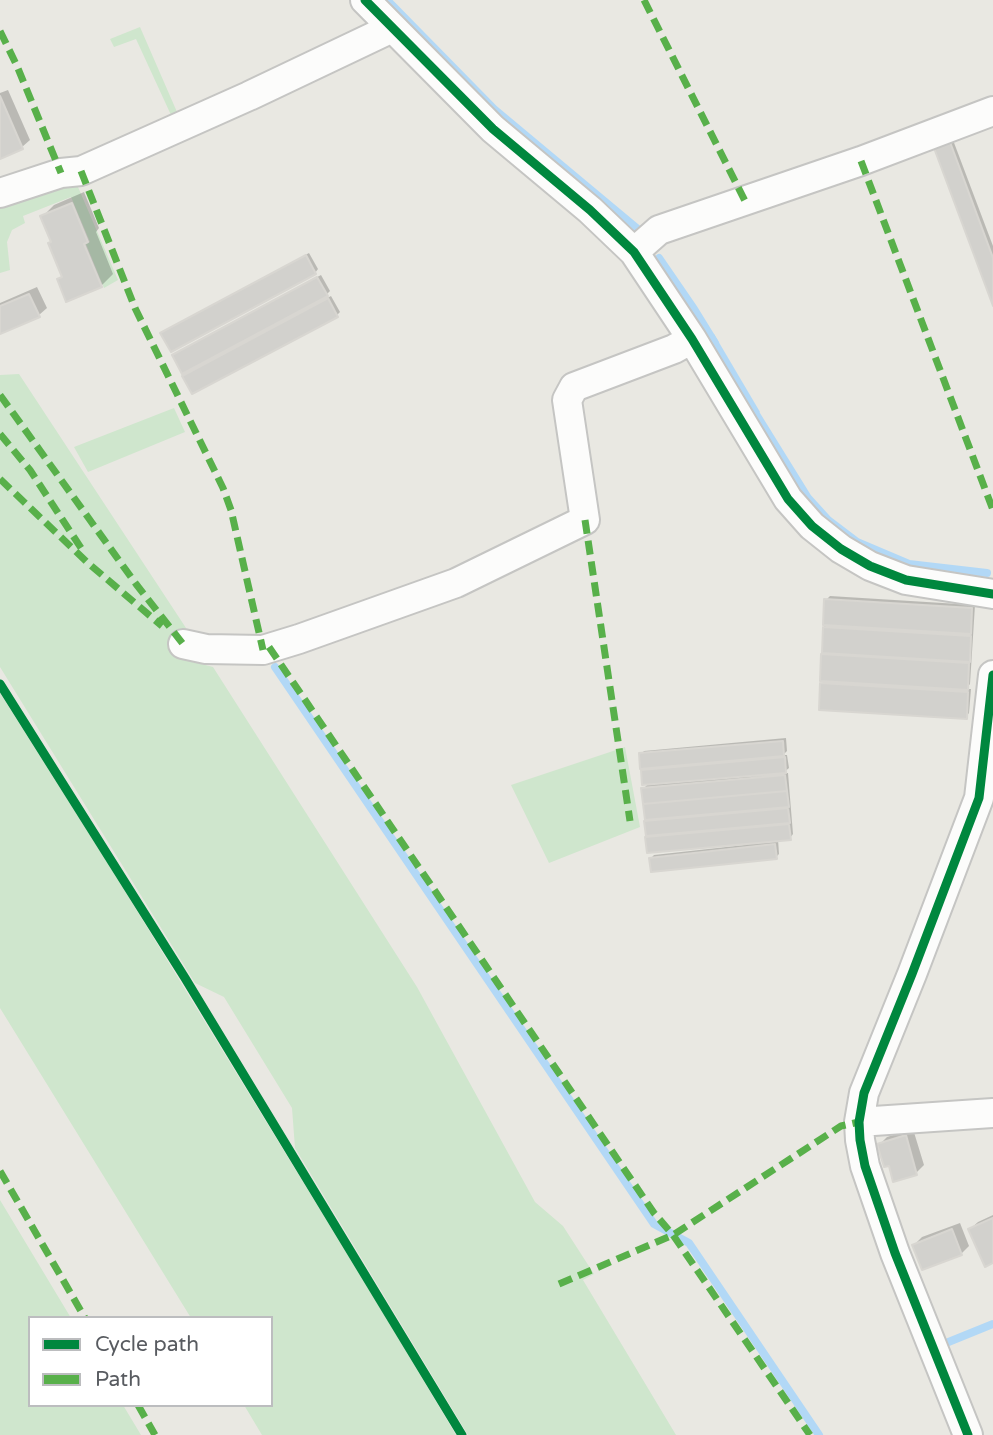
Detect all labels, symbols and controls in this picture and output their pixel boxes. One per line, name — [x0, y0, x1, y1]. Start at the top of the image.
legend — [28, 1316, 273, 1407]
text: Cycle path — [95, 1332, 199, 1357]
text: Path — [95, 1367, 141, 1392]

